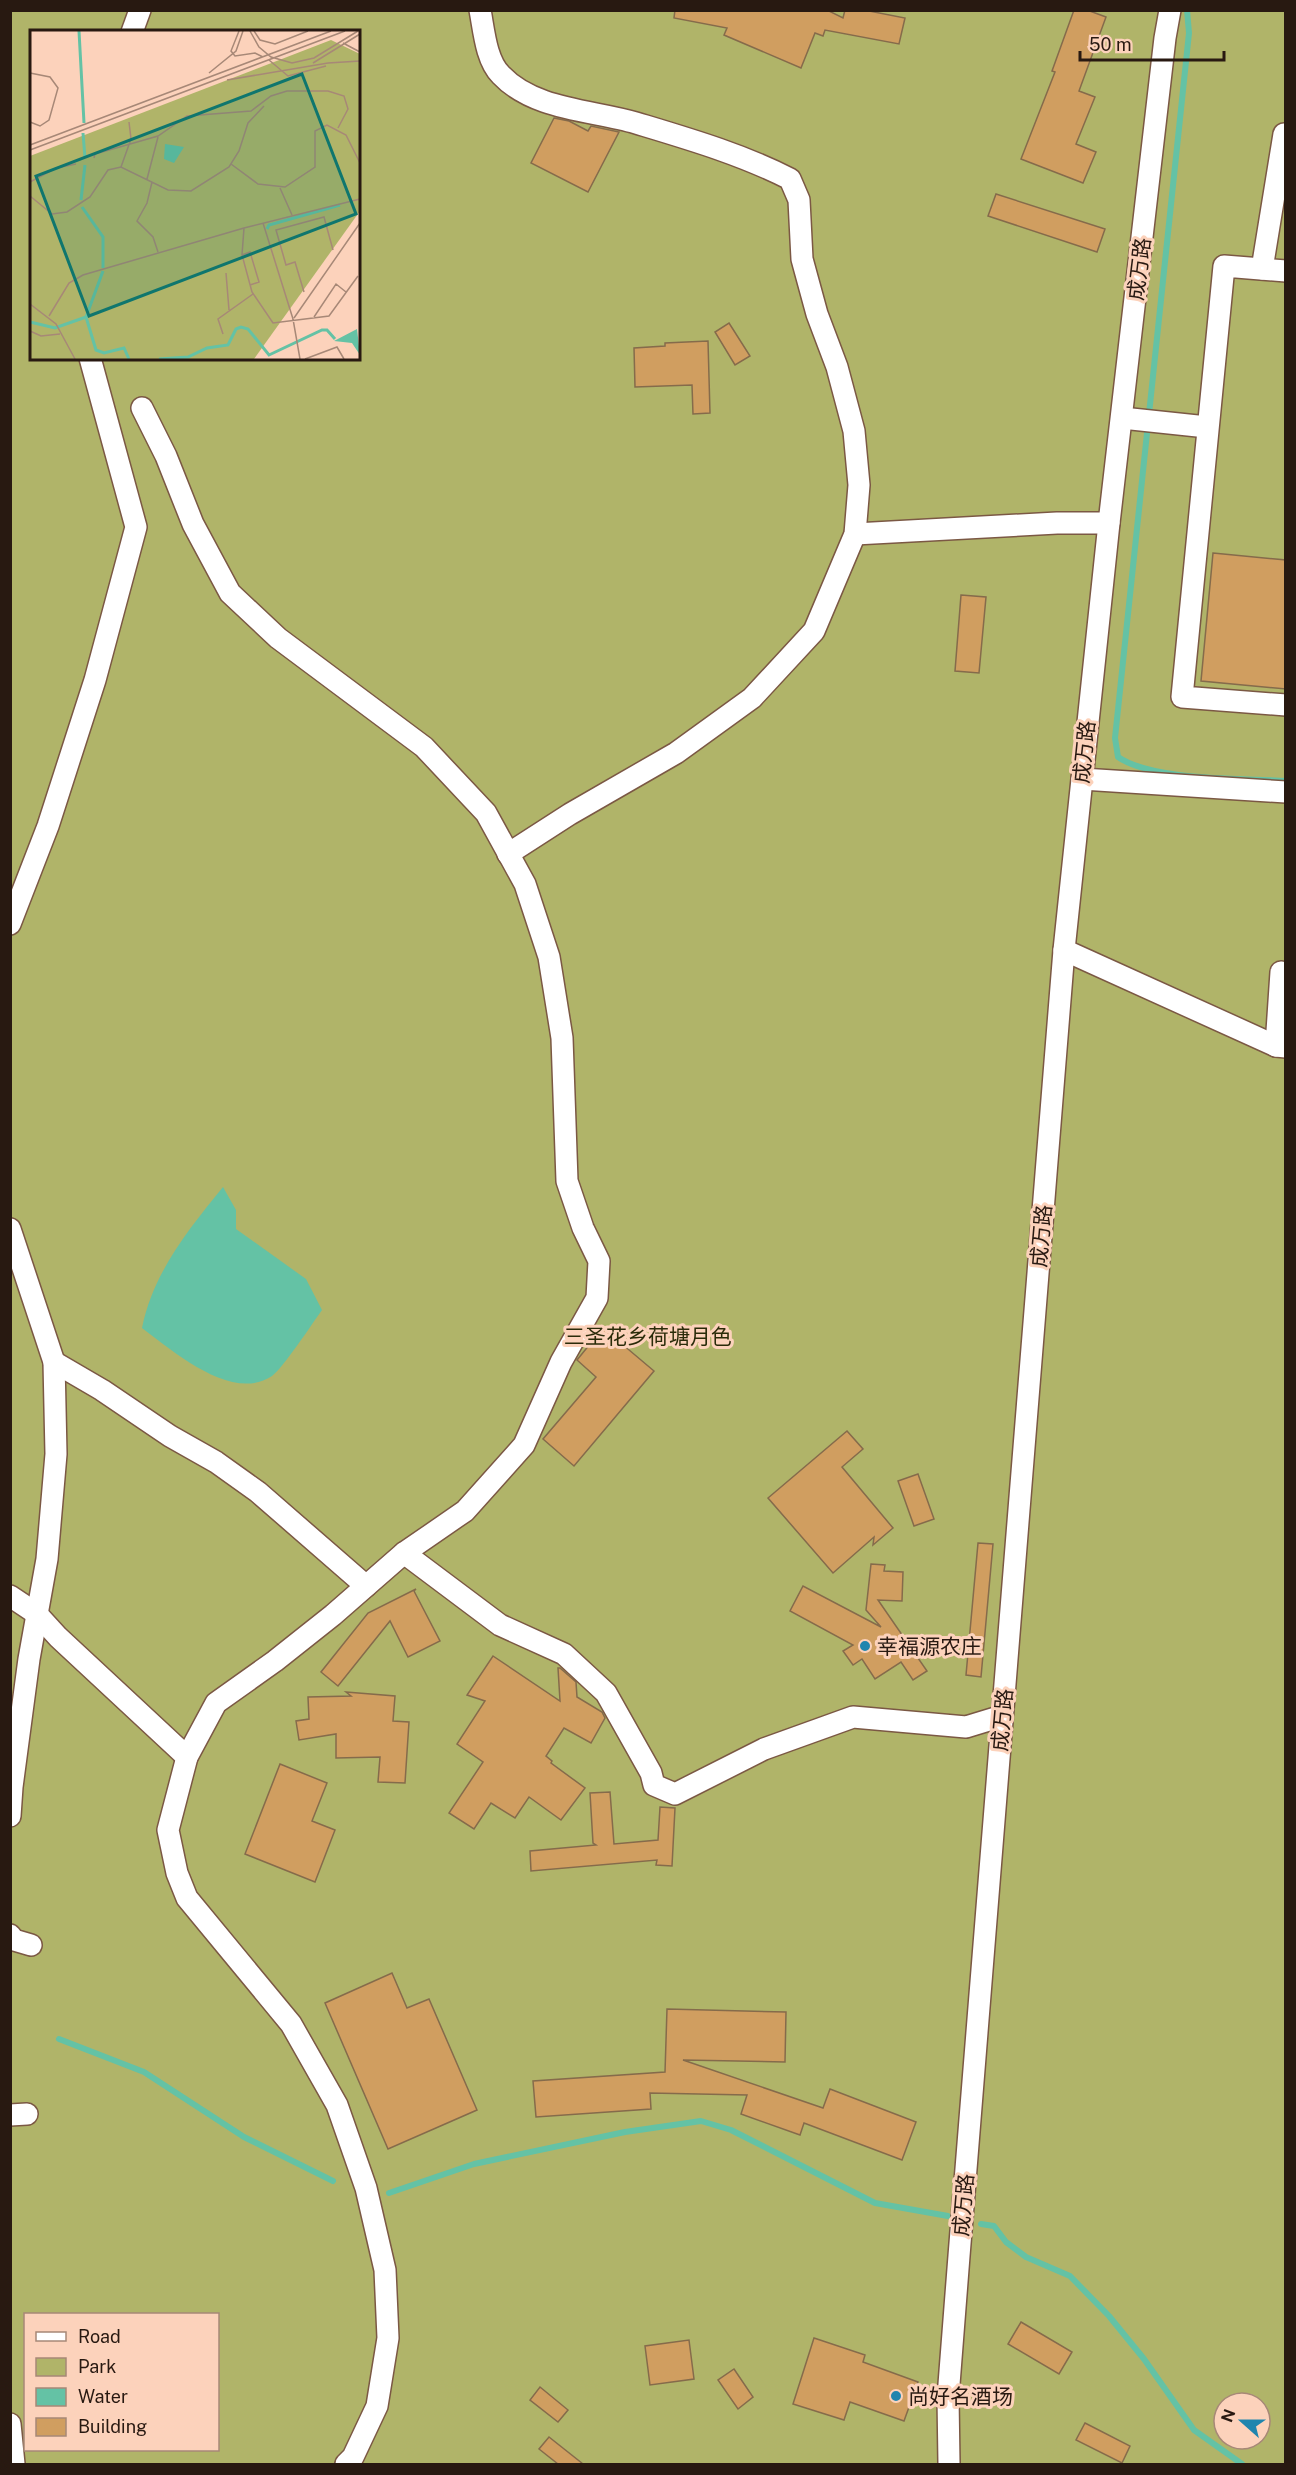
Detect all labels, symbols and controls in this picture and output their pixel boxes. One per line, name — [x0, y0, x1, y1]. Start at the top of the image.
scale bar — [1080, 24, 1224, 62]
inset map — [30, 30, 360, 360]
text: 50 m — [1089, 34, 1132, 55]
street label: 成万路 — [1123, 236, 1155, 302]
street label: 成万路 — [1068, 719, 1100, 785]
street label: 成万路 — [1026, 1204, 1056, 1268]
park label: 三圣花乡荷塘月色 — [564, 1324, 732, 1349]
place label: 幸福源农庄 — [877, 1634, 982, 1659]
marker: 幸福源农庄 — [858, 1639, 872, 1653]
street label: 成万路 — [987, 1688, 1017, 1752]
street label: 成万路 — [948, 2173, 978, 2237]
legend — [24, 2313, 219, 2451]
text: Road — [78, 2326, 121, 2347]
text: Park — [78, 2356, 116, 2377]
place label: 尚好名酒场 — [908, 2384, 1013, 2409]
text: Water — [78, 2386, 128, 2407]
marker: 尚好名酒场 — [889, 2389, 903, 2403]
north arrow — [1212, 2391, 1272, 2451]
text: N — [1217, 2407, 1240, 2425]
text: Building — [78, 2416, 147, 2437]

